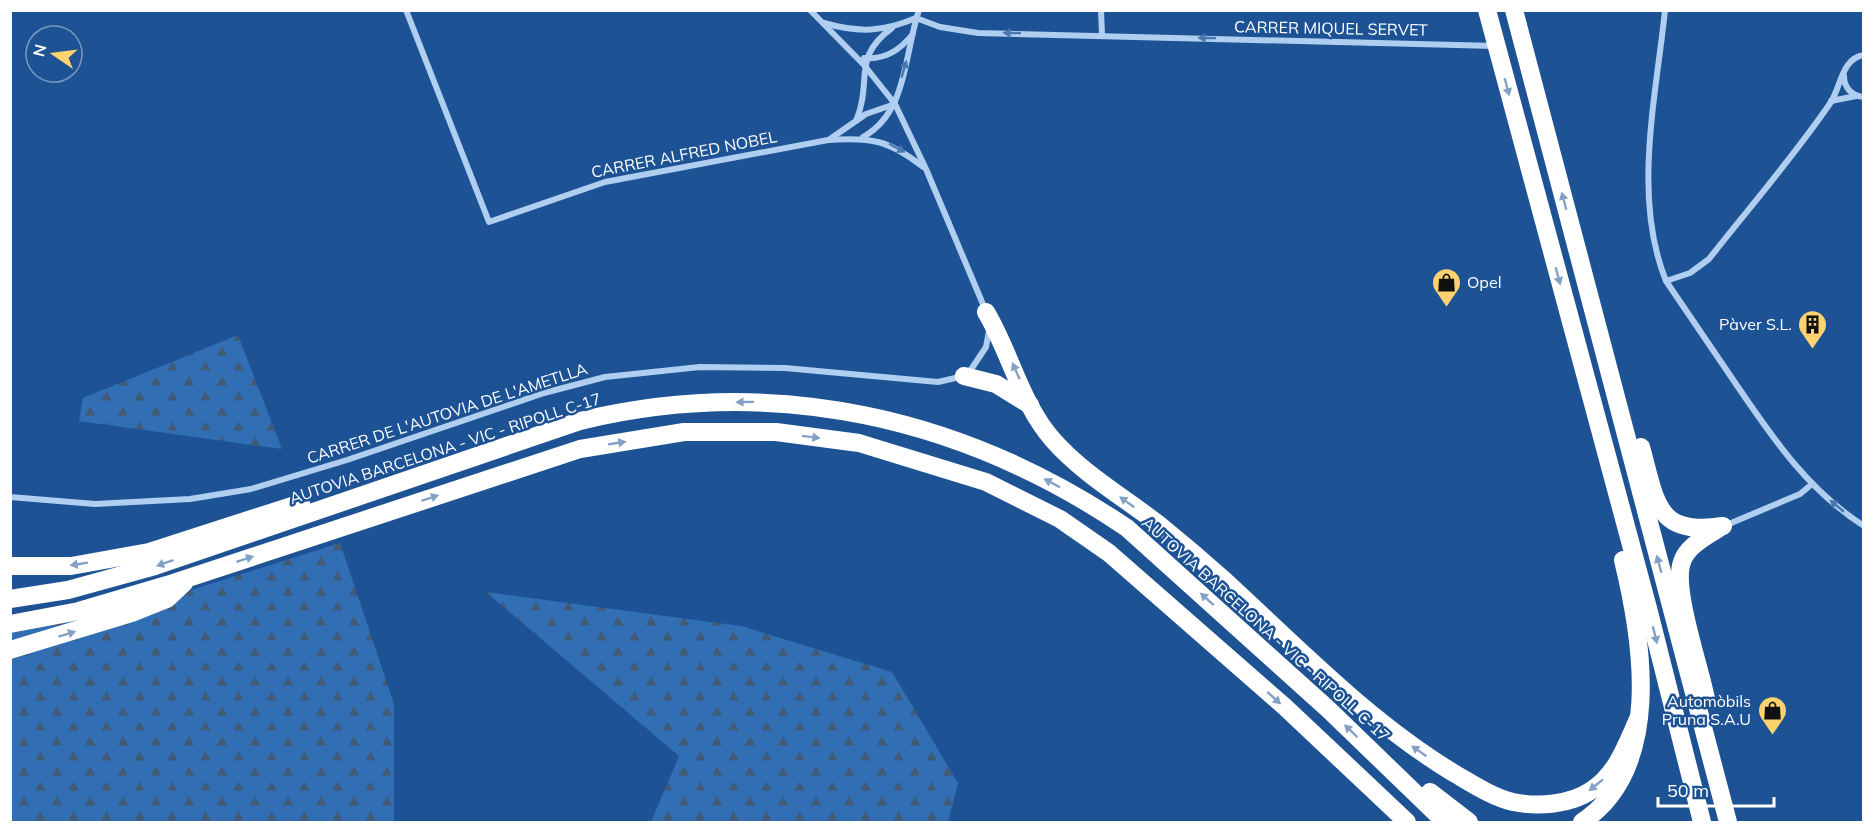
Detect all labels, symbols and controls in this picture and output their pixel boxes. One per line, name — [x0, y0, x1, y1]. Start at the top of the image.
street label: CARRER MIQUEL SERVET — [1234, 16, 1428, 40]
north arrow — [24, 24, 84, 84]
one-way arrow — [1002, 29, 1021, 38]
one-way arrow — [1197, 33, 1216, 43]
text: N — [28, 42, 51, 59]
one-way arrow — [900, 60, 909, 78]
one-way arrow — [1503, 78, 1513, 96]
street label: CARRER ALFRED NOBEL — [590, 126, 779, 182]
one-way arrow — [888, 144, 905, 153]
one-way arrow — [1559, 192, 1568, 210]
shop icon: Opel — [1430, 266, 1462, 308]
one-way arrow — [1553, 267, 1563, 285]
place label: Opel — [1467, 272, 1501, 292]
building icon: Pàver S.L. — [1797, 308, 1829, 350]
place label: Pàver S.L. — [1719, 314, 1792, 334]
street label: CARRER DE L'AUTOVIA DE L'AMETLLA — [304, 358, 590, 468]
one-way arrow — [1012, 363, 1021, 380]
street label: AUTOVIA BARCELONA - VIC - RIPOLL C-17 — [287, 388, 603, 508]
one-way arrow — [735, 397, 754, 407]
one-way arrow — [801, 432, 820, 441]
one-way arrow — [608, 438, 627, 447]
one-way arrow — [1043, 478, 1060, 488]
one-way arrow — [421, 493, 439, 502]
one-way arrow — [1120, 496, 1136, 508]
one-way arrow — [1829, 500, 1845, 513]
street label: AUTOVIA BARCELONA - VIC - RIPOLL C-17 — [1138, 512, 1394, 746]
one-way arrow — [236, 554, 254, 563]
one-way arrow — [1654, 555, 1664, 573]
one-way arrow — [156, 558, 174, 568]
one-way arrow — [69, 560, 88, 569]
one-way arrow — [1200, 592, 1215, 606]
one-way arrow — [1651, 627, 1660, 645]
one-way arrow — [58, 629, 76, 638]
one-way arrow — [1267, 691, 1282, 705]
place label: Automòbils Pruna S.A.U — [1662, 691, 1751, 729]
shop icon: Automòbils Pruna S.A.U — [1756, 694, 1788, 736]
one-way arrow — [1345, 725, 1359, 739]
one-way arrow — [1412, 745, 1428, 757]
scale bar — [1658, 770, 1774, 808]
one-way arrow — [1589, 779, 1604, 791]
text: 50 m — [1667, 779, 1709, 802]

